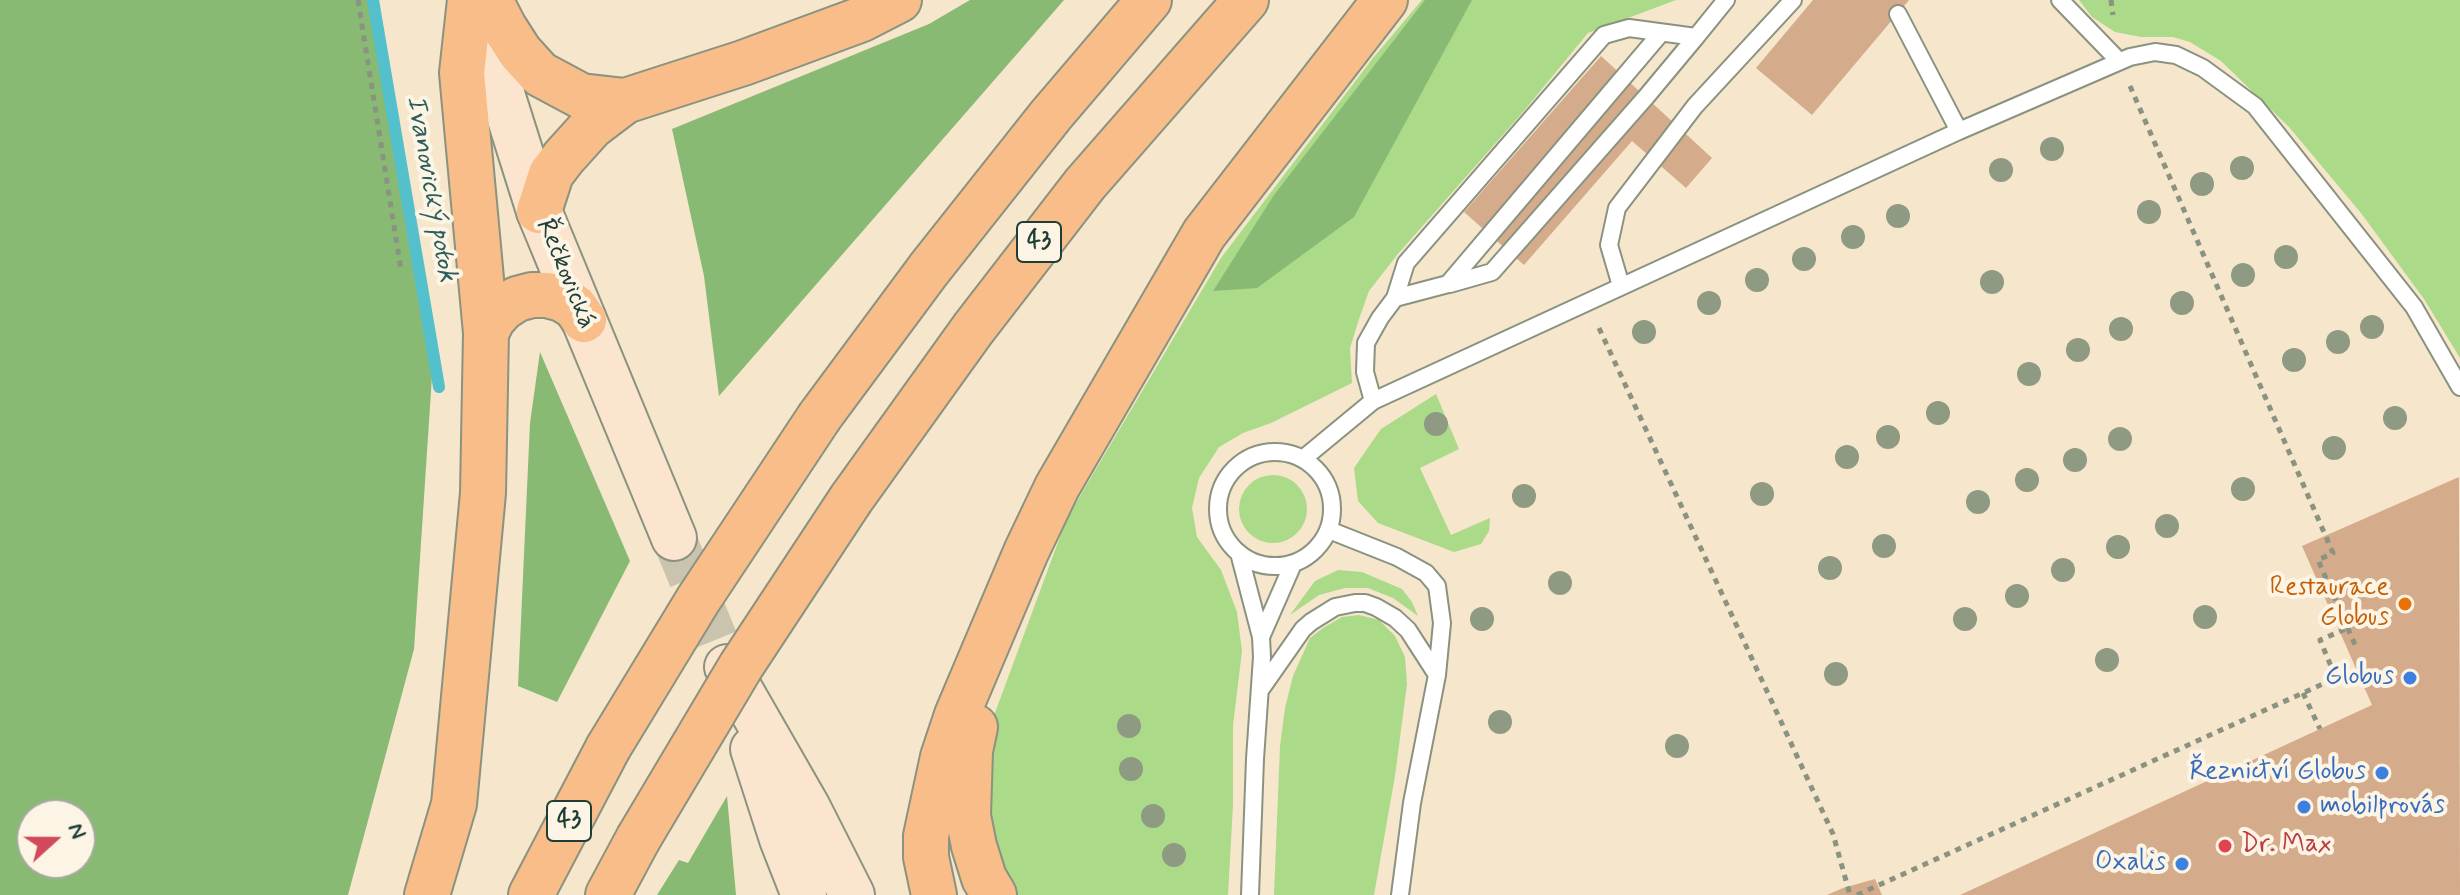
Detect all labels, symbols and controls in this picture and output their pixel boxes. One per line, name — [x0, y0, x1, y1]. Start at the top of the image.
water label: Ivanovický potok — [397, 93, 463, 285]
street label: Řečkovická — [529, 214, 601, 334]
road number: 43 — [1017, 222, 1061, 262]
place label: Restaurace Globus — [2270, 573, 2389, 634]
marker: Restaurace Globus — [2396, 595, 2414, 613]
place label: Globus — [2325, 662, 2394, 694]
marker: Globus — [2401, 669, 2419, 687]
place label: Řeznictví Globus — [2189, 757, 2366, 789]
marker: Řeznictví Globus — [2373, 764, 2391, 782]
place label: mobilprovás — [2320, 791, 2445, 823]
marker: mobilprovás — [2295, 798, 2313, 816]
north arrow — [16, 799, 96, 879]
road number: 43 — [547, 801, 591, 841]
text: N — [61, 819, 92, 843]
place label: Dr. Max — [2241, 830, 2332, 862]
marker: Dr. Max — [2216, 837, 2234, 855]
place label: Oxalis — [2095, 848, 2166, 880]
marker: Oxalis — [2173, 855, 2191, 873]

